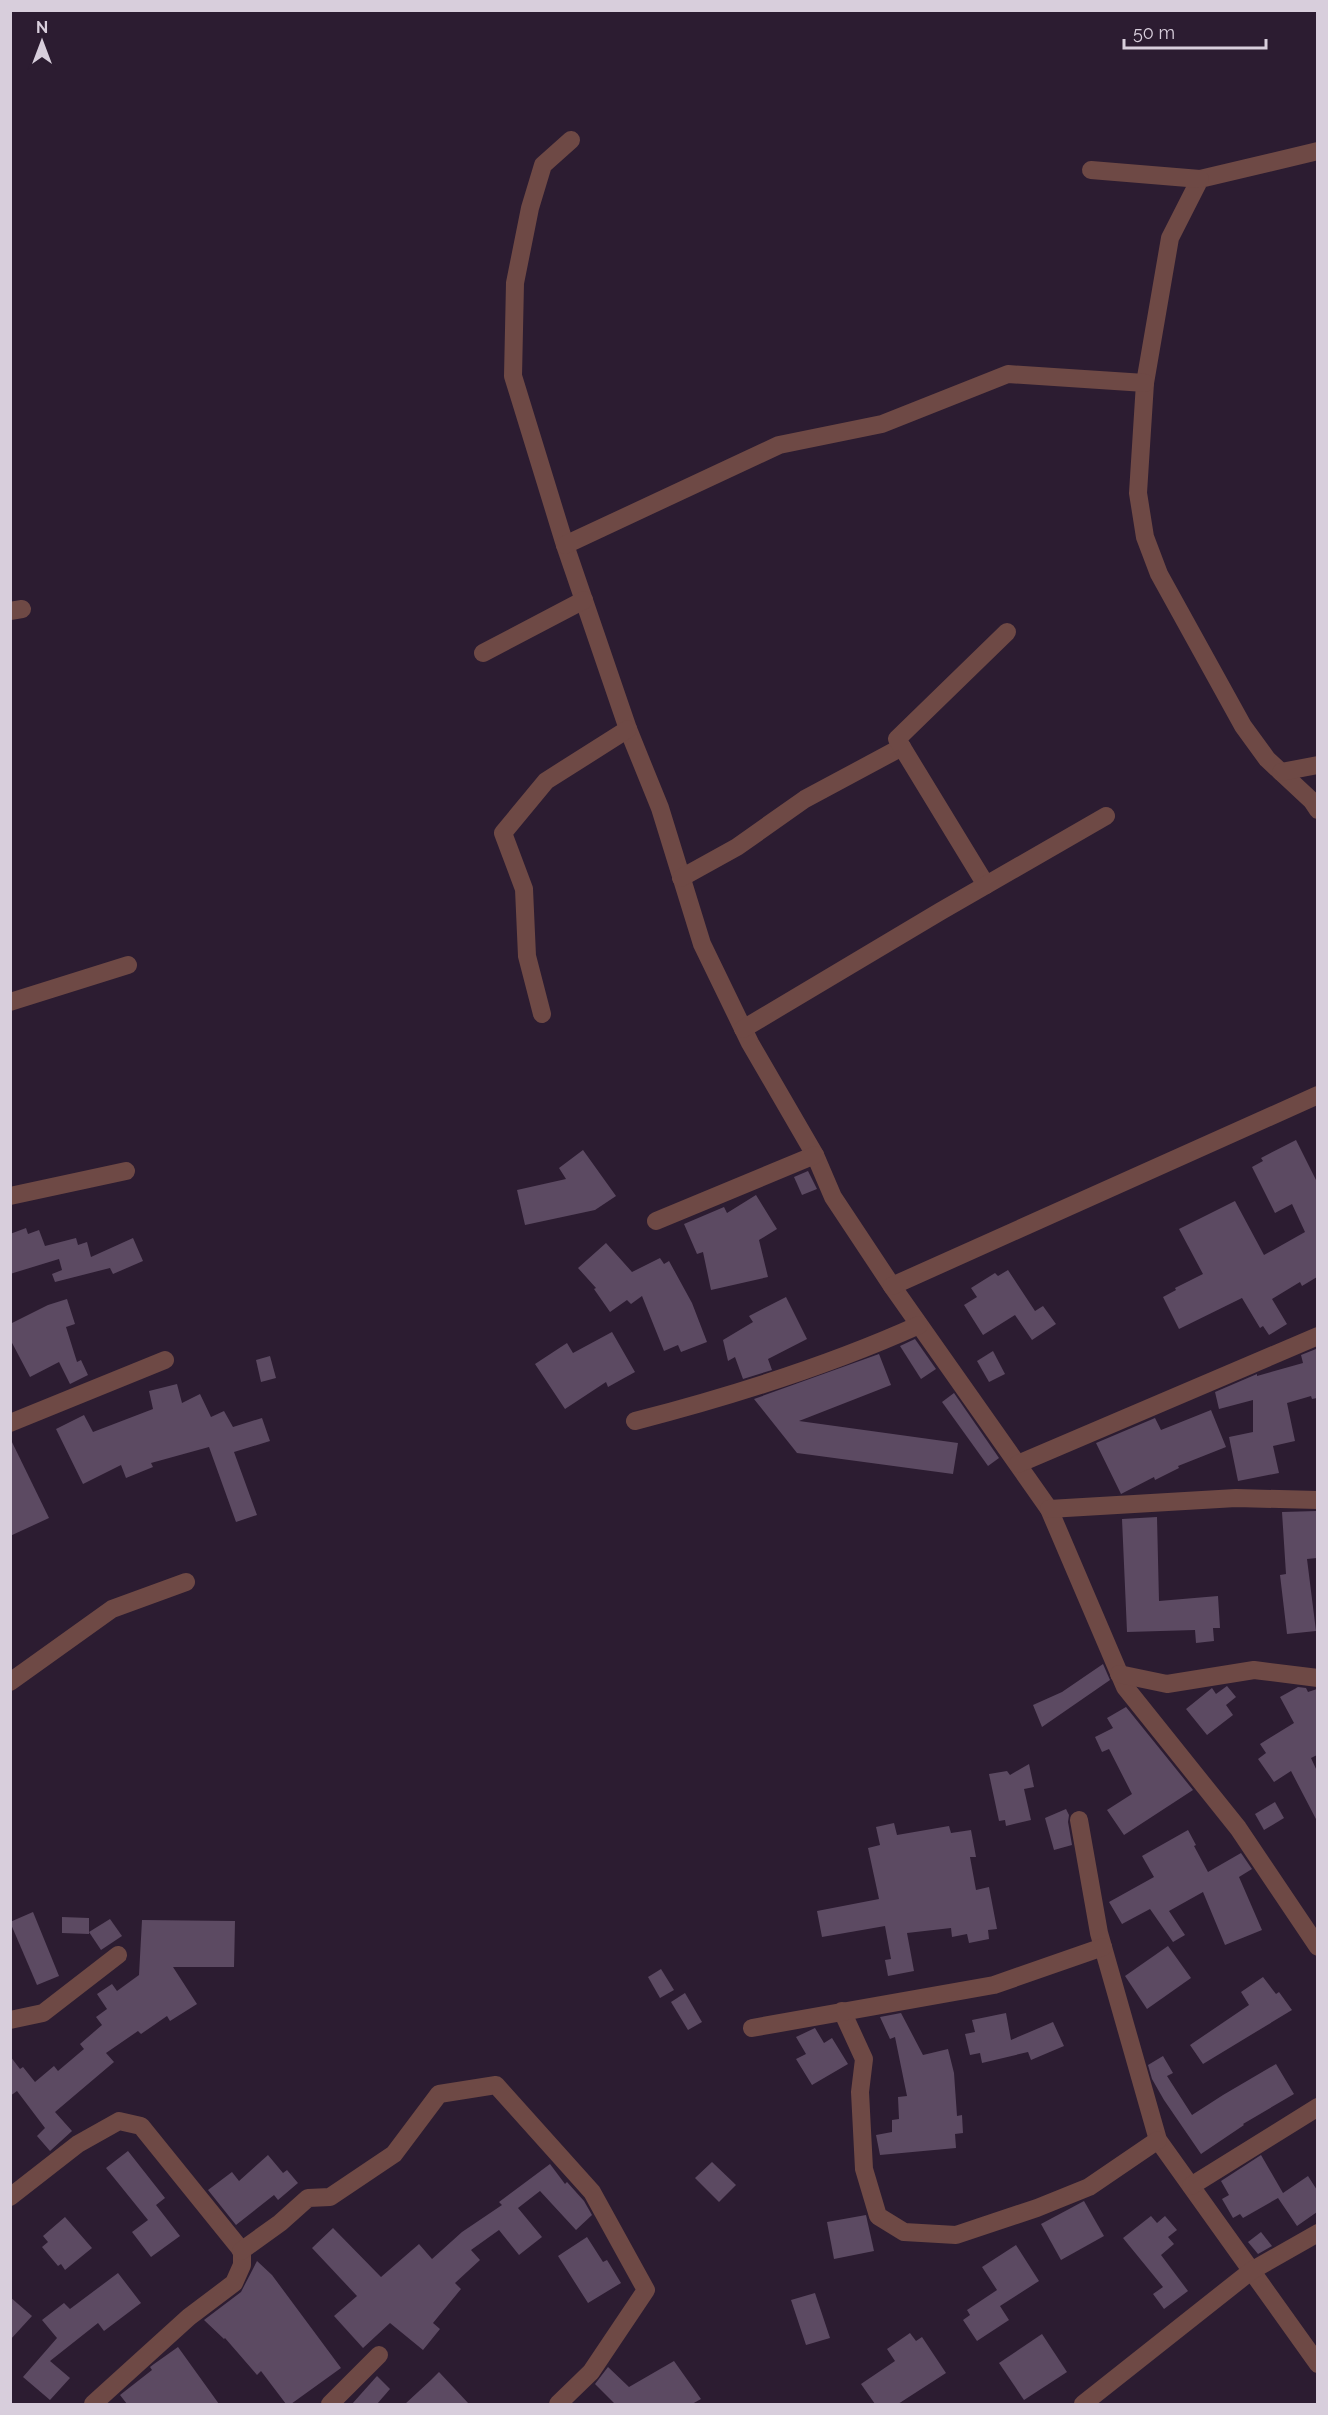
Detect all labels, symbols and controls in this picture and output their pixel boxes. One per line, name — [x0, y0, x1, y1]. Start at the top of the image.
north arrow — [12, 12, 72, 72]
scale bar — [1124, 12, 1266, 50]
text: N — [36, 18, 48, 37]
text: 50 m — [1133, 22, 1175, 43]

